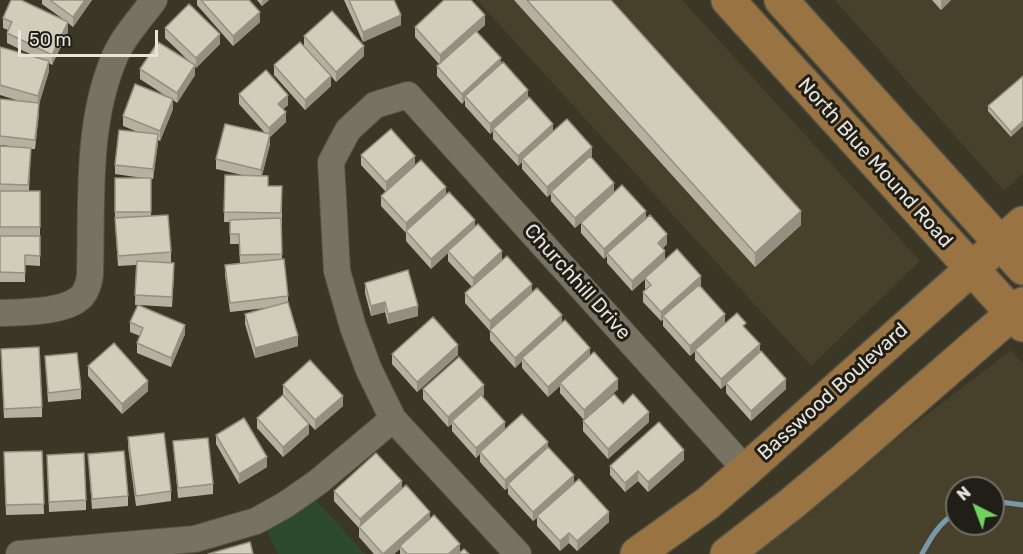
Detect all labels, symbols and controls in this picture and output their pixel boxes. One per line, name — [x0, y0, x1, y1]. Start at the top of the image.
scale bar — [21, 18, 160, 56]
text: 50 m — [29, 29, 72, 51]
street label: North Blue Mound Road — [792, 73, 958, 253]
street label: Churchhill Drive — [519, 219, 635, 345]
street label: Basswood Boulevard — [753, 318, 913, 466]
north arrow — [945, 476, 1005, 536]
text: N — [953, 483, 975, 505]

